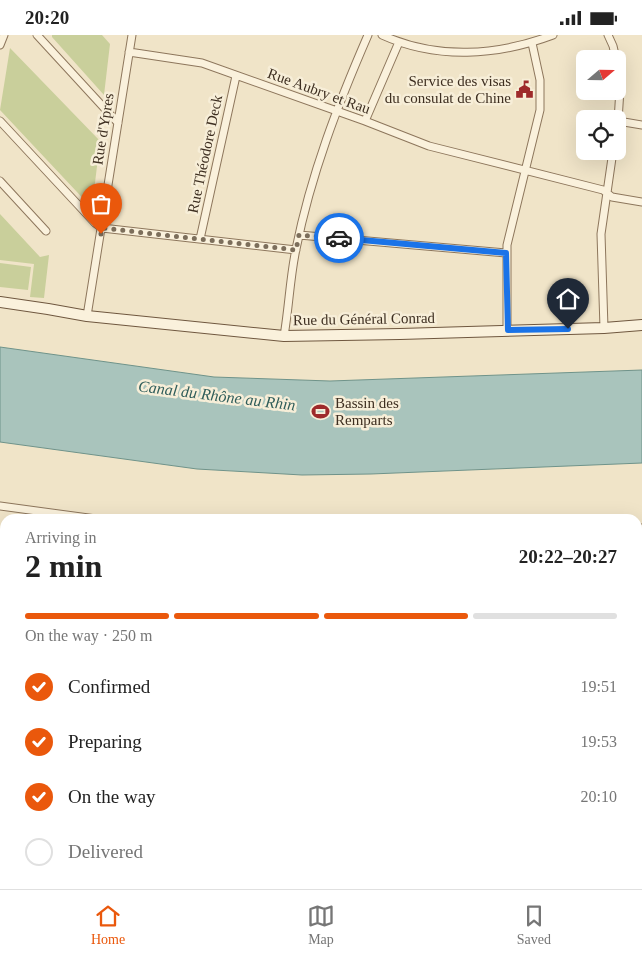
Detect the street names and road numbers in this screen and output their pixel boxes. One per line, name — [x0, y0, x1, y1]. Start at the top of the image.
street label: Rue Aubry et Rau — [266, 65, 373, 117]
street label: Rue d'Ypres — [89, 92, 117, 166]
street label: Rue Théodore Deck — [185, 93, 225, 215]
street label: Rue du Général Conrad — [293, 310, 436, 328]

